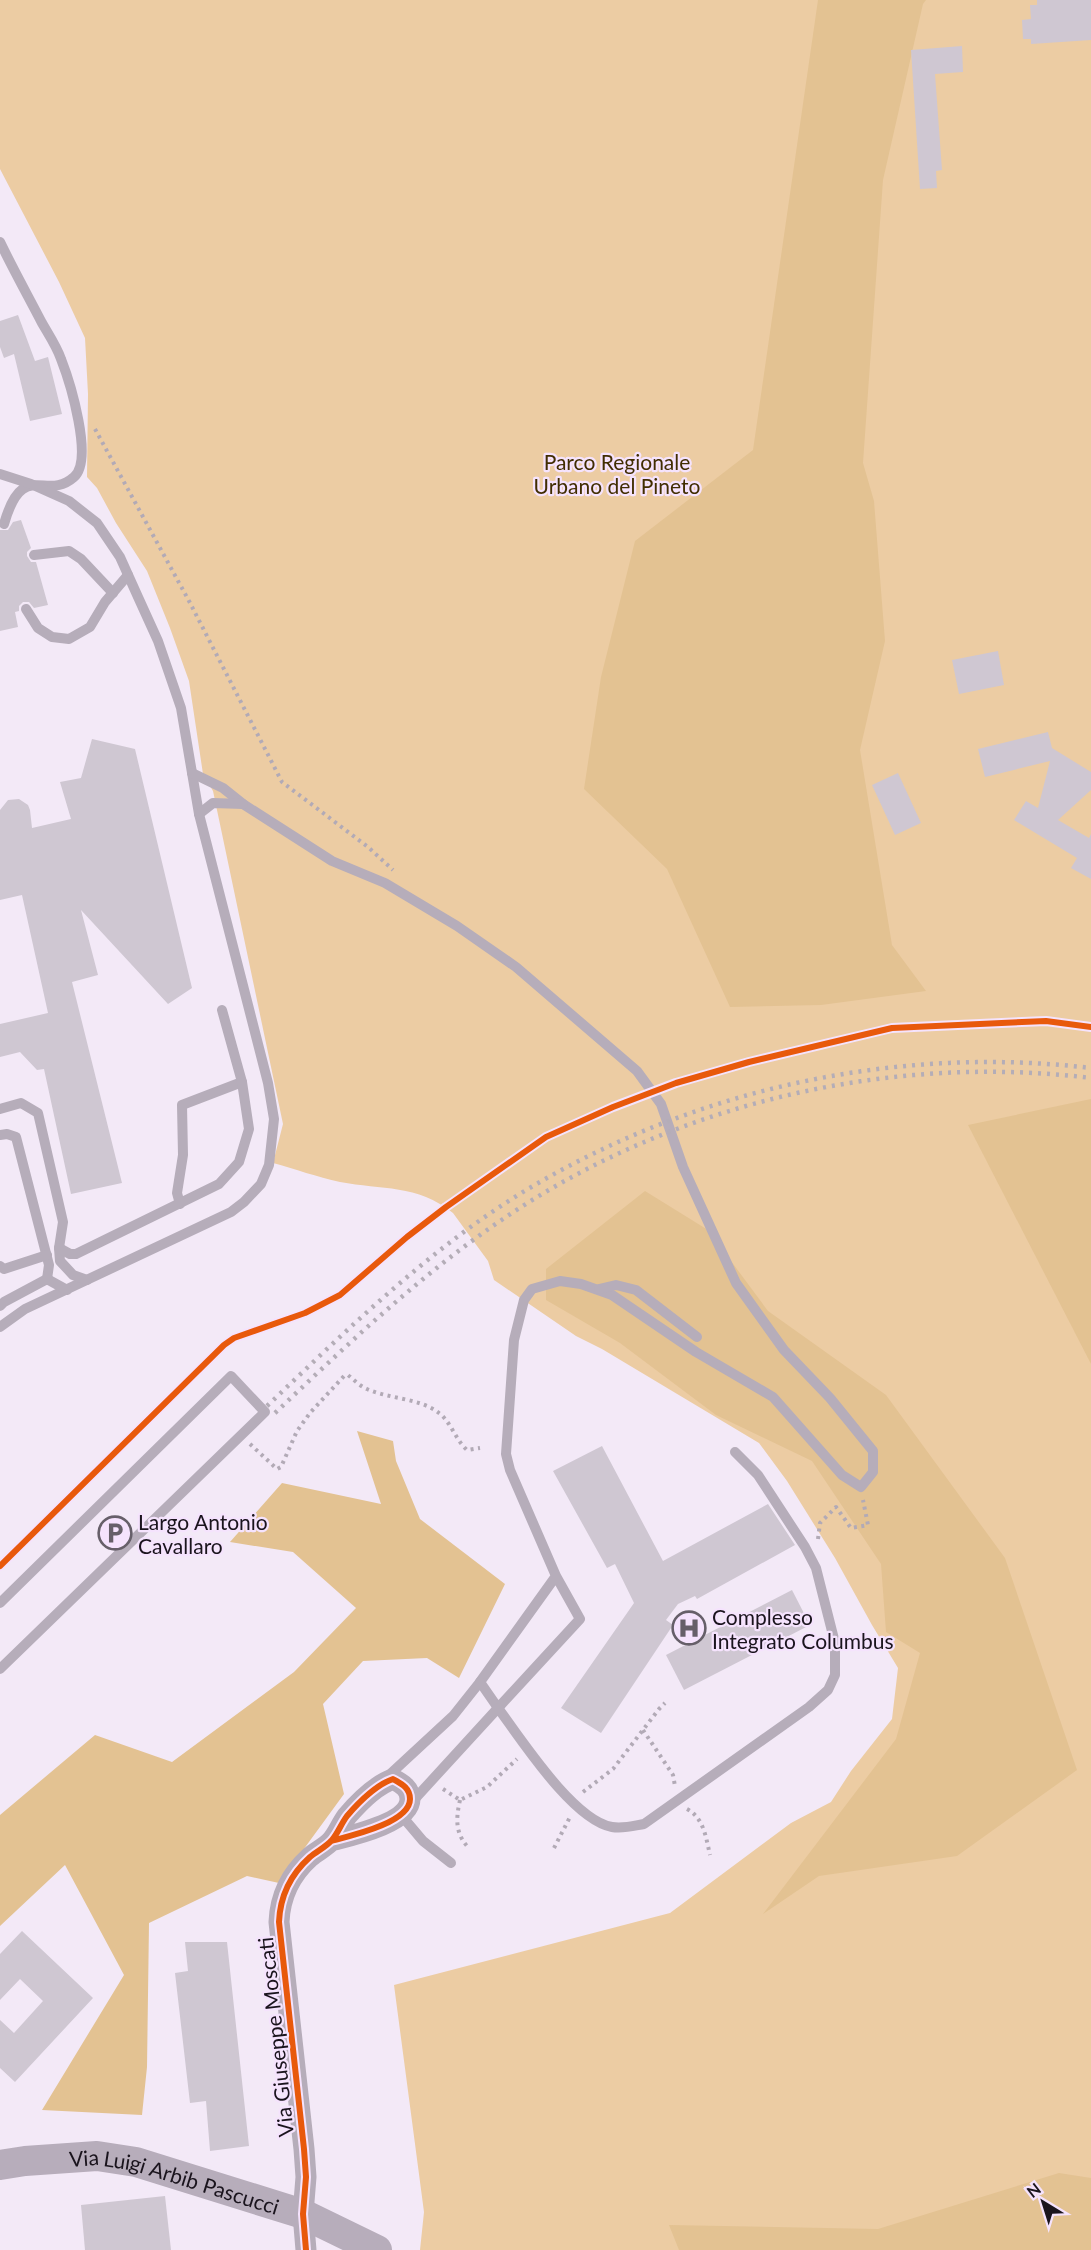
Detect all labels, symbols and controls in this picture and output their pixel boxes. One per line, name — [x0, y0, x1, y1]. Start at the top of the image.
park label: Parco Regionale Urbano del Pineto — [534, 449, 701, 498]
place label: Largo Antonio Cavallaro — [138, 1509, 268, 1558]
parking icon: Largo Antonio Cavallaro — [97, 1515, 133, 1551]
place label: Complesso Integrato Columbus — [712, 1604, 894, 1653]
hospital icon: Complesso Integrato Columbus — [671, 1610, 707, 1646]
street label: Via Giuseppe Moscati — [252, 1936, 298, 2138]
street label: Via Luigi Arbib Pascucci — [68, 2143, 283, 2218]
north arrow — [1013, 2172, 1073, 2232]
text: N — [1023, 2179, 1044, 2201]

